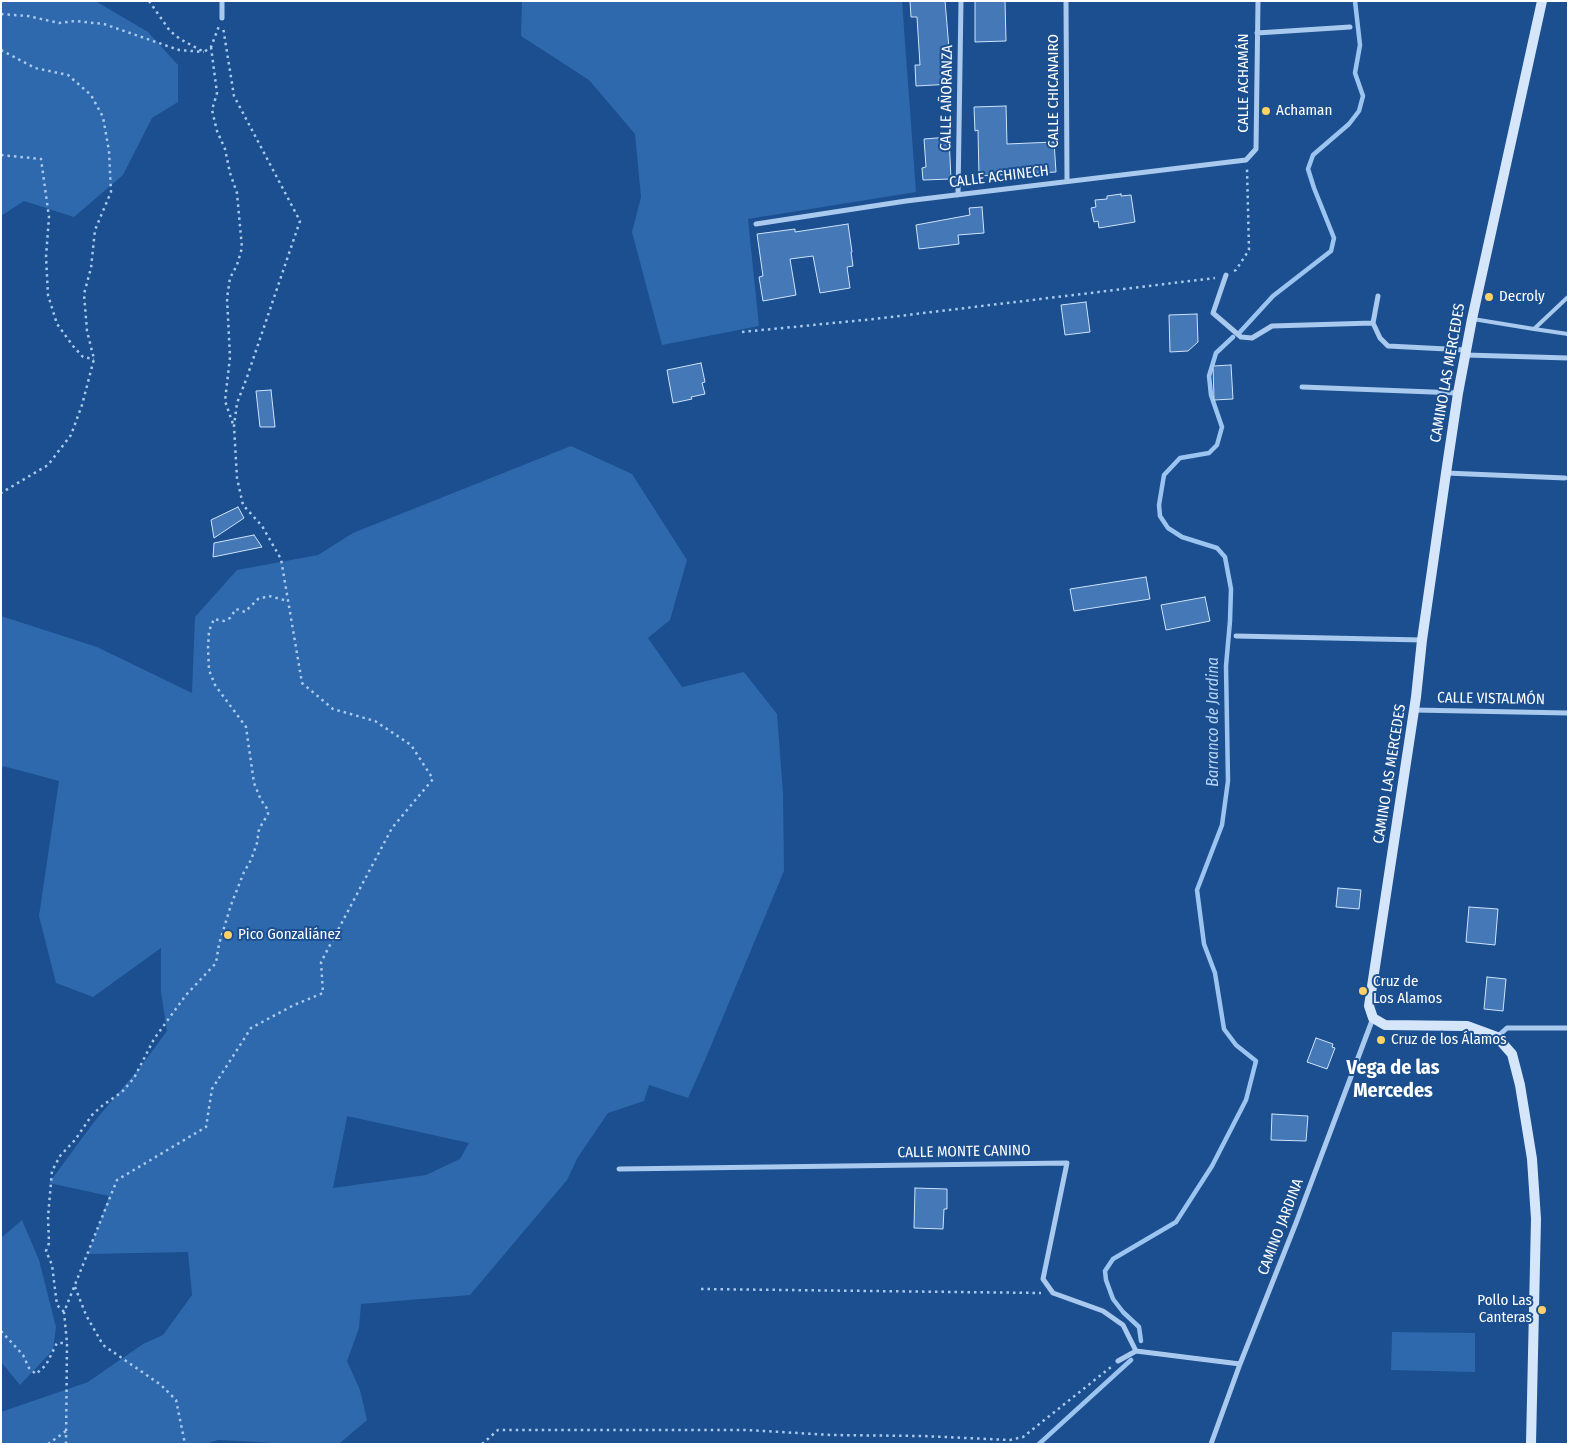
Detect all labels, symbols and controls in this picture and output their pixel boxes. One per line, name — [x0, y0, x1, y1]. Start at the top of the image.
street label: CALLE ACHAMÁN — [1235, 33, 1253, 133]
street label: CALLE CHICANAIRO — [1045, 34, 1063, 148]
street label: CALLE AÑORANZA — [937, 45, 957, 151]
place label: Achaman — [1276, 102, 1332, 120]
marker: Achaman — [1260, 105, 1272, 117]
street label: CALLE ACHINECH — [948, 162, 1050, 192]
place label: Decroly — [1499, 288, 1545, 306]
marker: Decroly — [1483, 291, 1495, 303]
street label: CAMINO LAS MERCEDES — [1427, 302, 1469, 444]
water label: Barranco de Jardina — [1204, 657, 1224, 787]
street label: CALLE VISTALMÓN — [1437, 689, 1545, 709]
street label: CAMINO LAS MERCEDES — [1370, 703, 1410, 845]
place label: Pico Gonzaliánez — [238, 926, 341, 944]
marker: Pico Gonzaliánez — [222, 929, 234, 941]
place label: Cruz de Los Alamos — [1373, 973, 1442, 1008]
marker: Cruz de Los Alamos — [1357, 985, 1369, 997]
place label: Cruz de los Álamos — [1391, 1031, 1507, 1049]
marker: Cruz de los Álamos — [1375, 1034, 1387, 1046]
district label: Vega de las Mercedes — [1347, 1056, 1439, 1103]
street label: CALLE MONTE CANINO — [897, 1142, 1031, 1162]
street label: CAMINO JARDINA — [1254, 1176, 1308, 1278]
place label: Pollo Las Canteras — [1477, 1292, 1532, 1327]
marker: Pollo Las Canteras — [1536, 1304, 1548, 1316]

